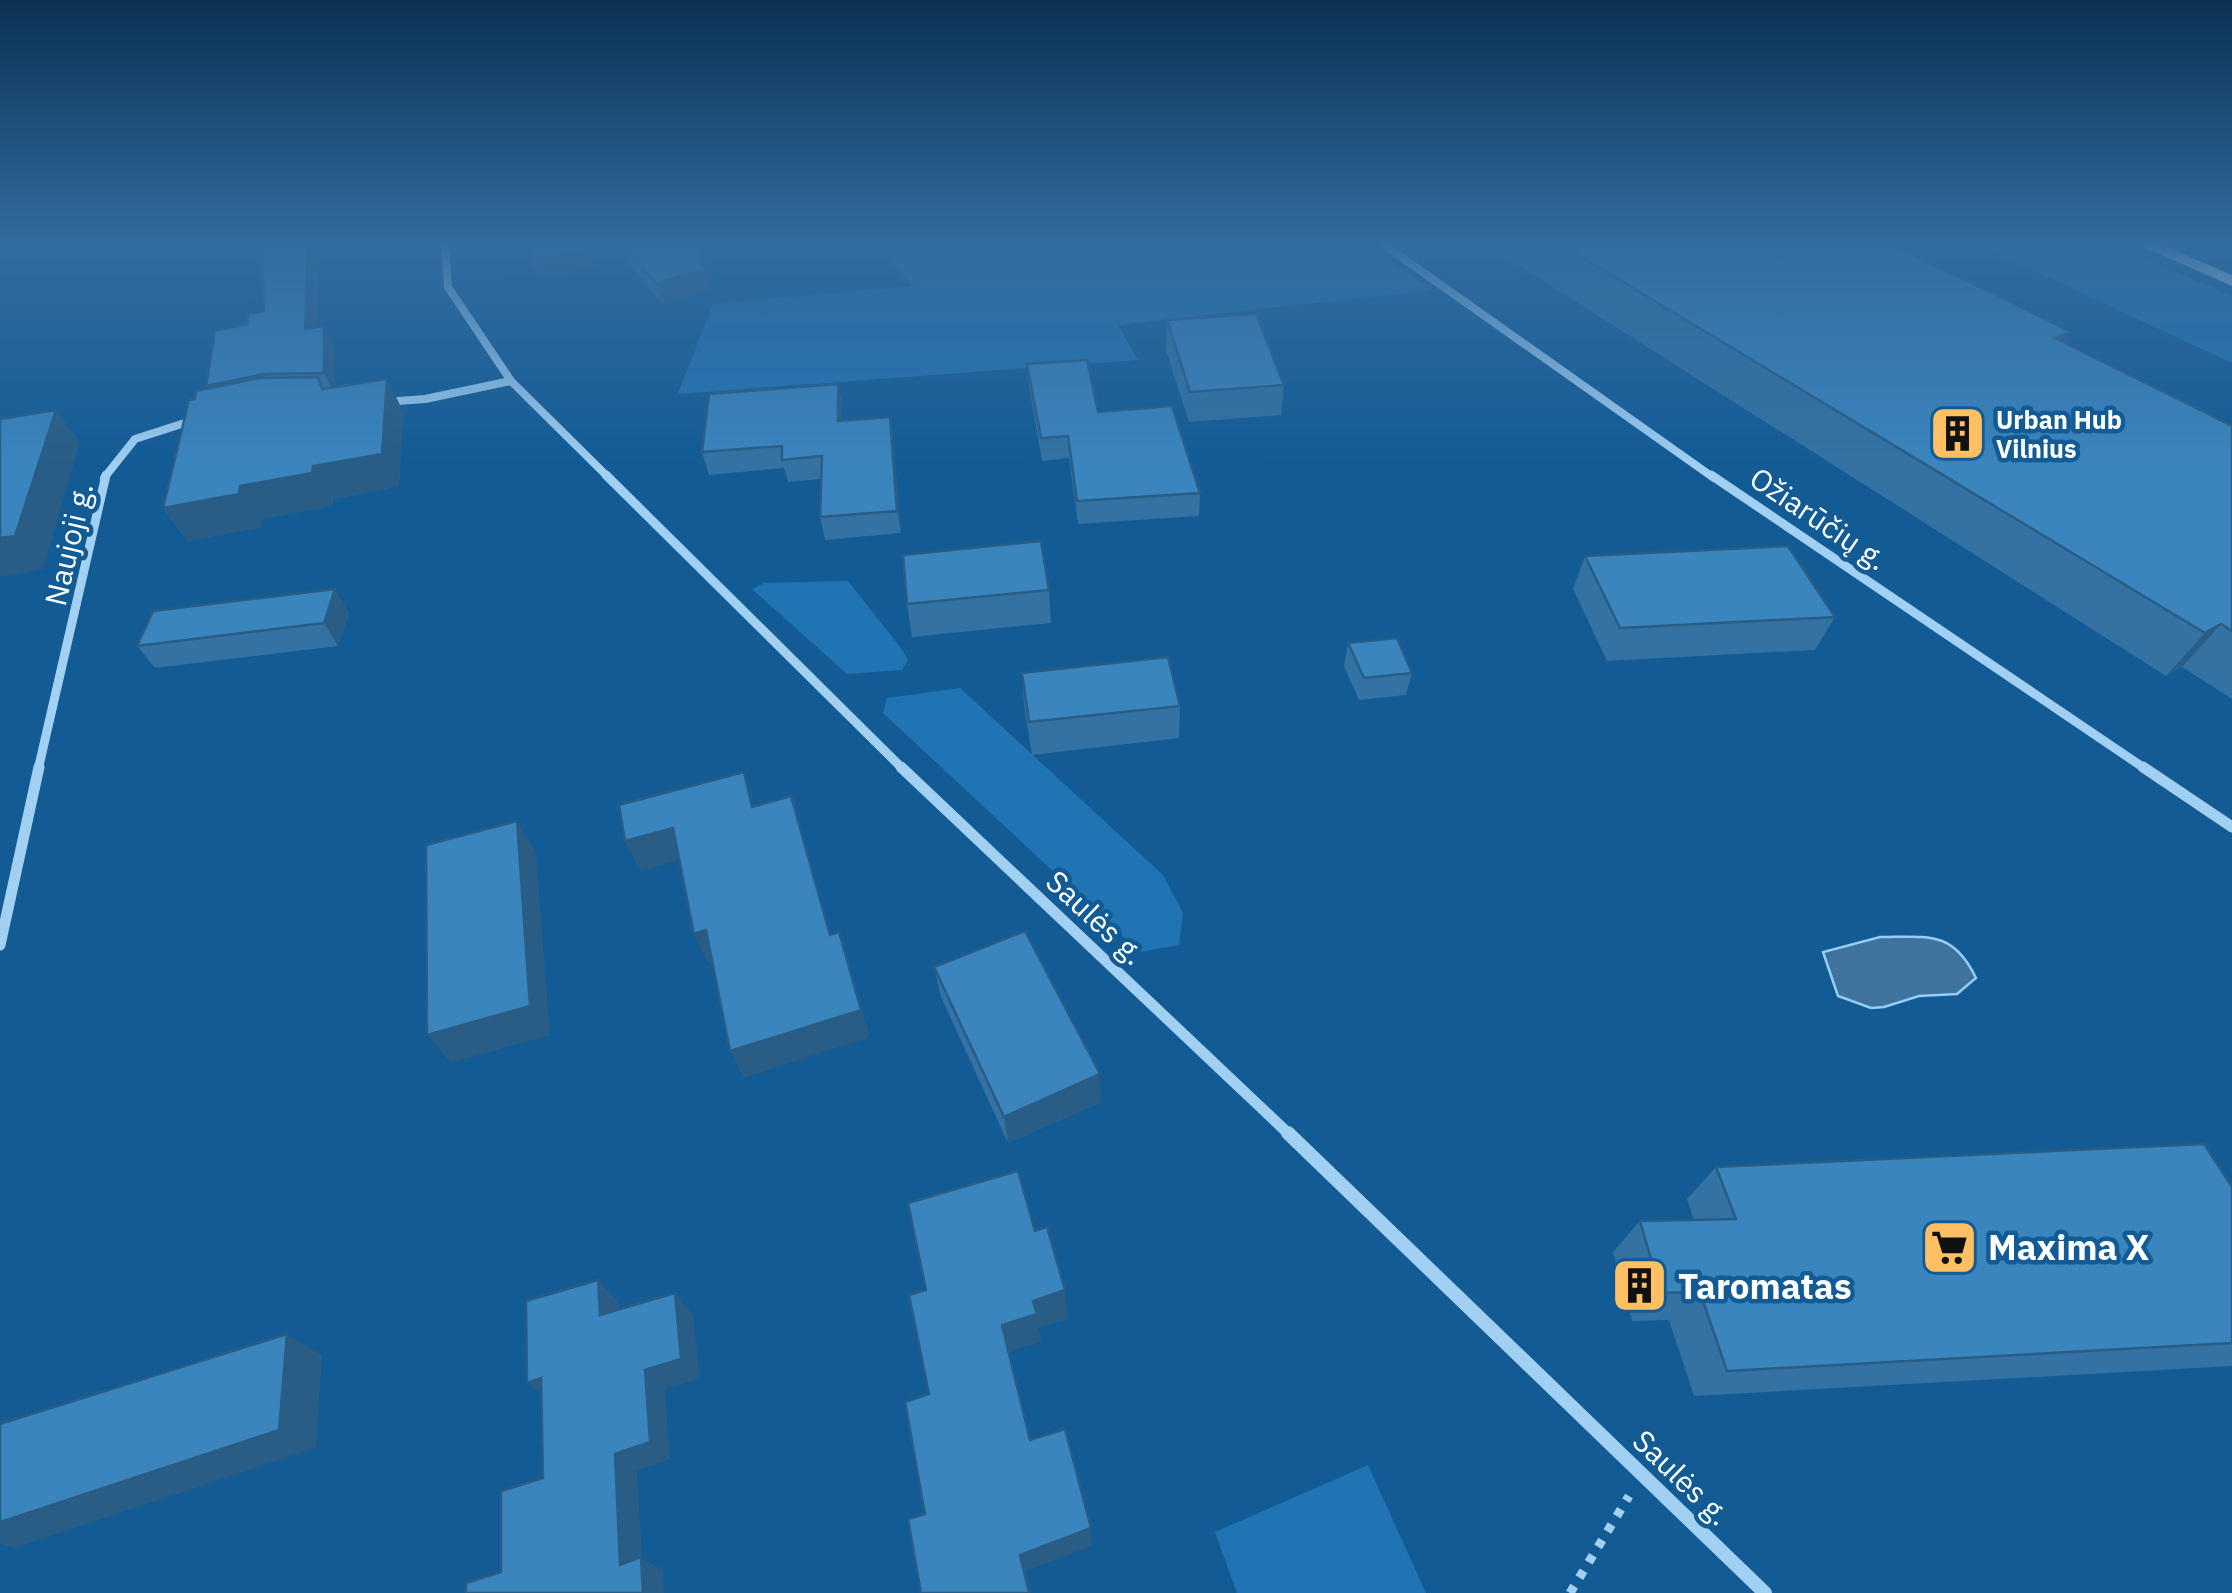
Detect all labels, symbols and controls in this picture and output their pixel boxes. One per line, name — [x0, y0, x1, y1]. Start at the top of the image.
building icon: Urban Hub Vilnius — [1927, 403, 1987, 463]
place label: Urban Hub Vilnius — [1996, 403, 2122, 465]
street label: Ožiarūčių g. — [1743, 458, 1895, 578]
street label: Naujoji g. — [35, 479, 101, 609]
street label: Saulės g. — [1038, 861, 1154, 973]
supermarket icon: Maxima X — [1919, 1217, 1979, 1277]
place label: Maxima X — [1988, 1224, 2149, 1270]
building icon: Taromatas — [1609, 1256, 1669, 1316]
place label: Taromatas — [1678, 1263, 1852, 1309]
street label: Saulės g. — [1625, 1421, 1739, 1533]

